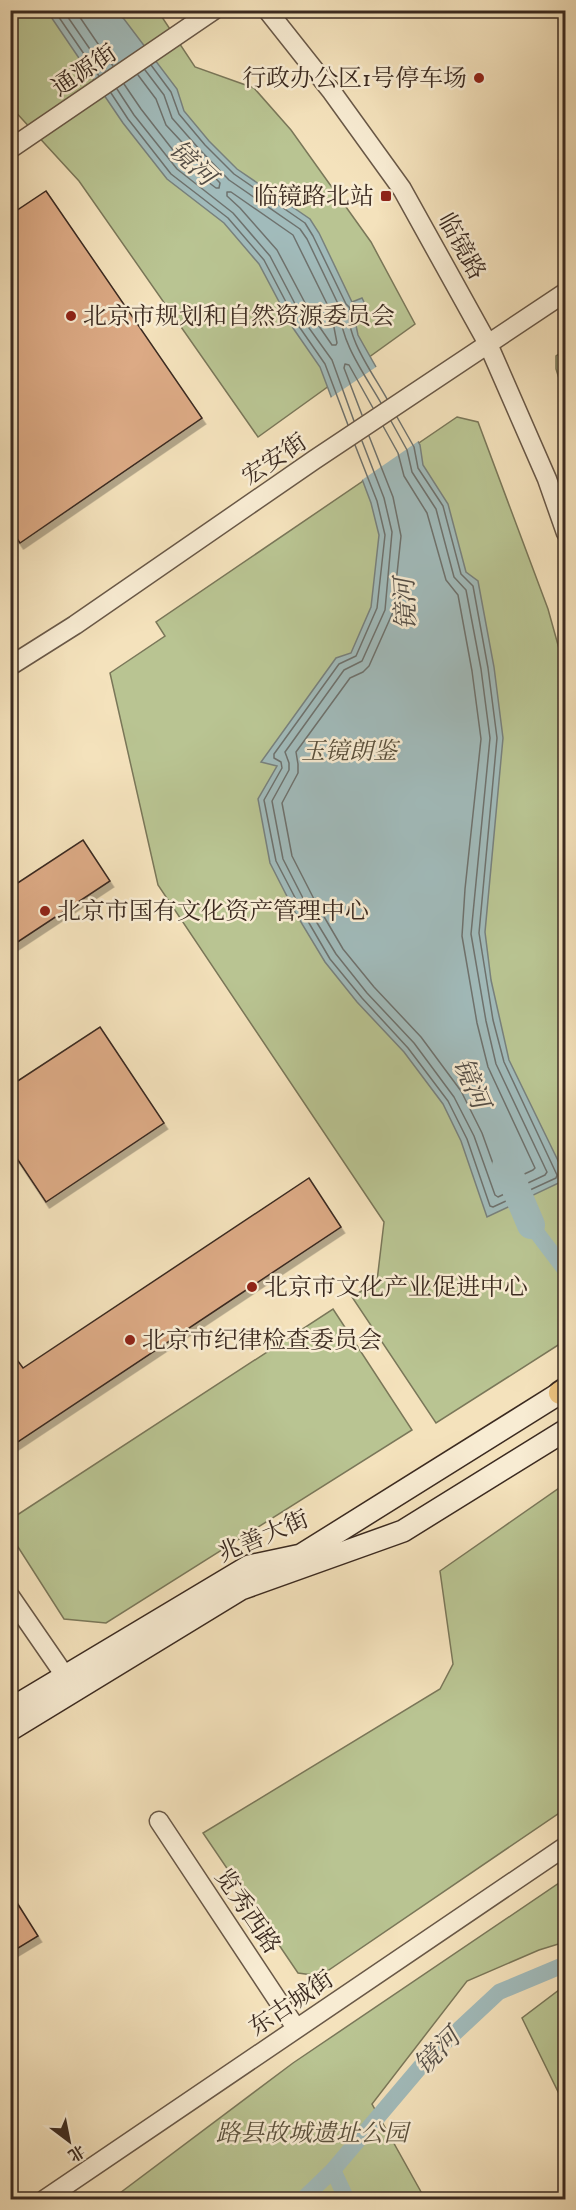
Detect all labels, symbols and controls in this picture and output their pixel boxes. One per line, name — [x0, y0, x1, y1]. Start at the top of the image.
street label: 通源街 — [46, 38, 123, 103]
place label: 行政办公区1号停车场 — [242, 64, 467, 94]
marker: 行政办公区1号停车场 — [472, 71, 486, 85]
water label: 镜河 — [162, 134, 225, 197]
place label: 临镜路北站 — [254, 182, 374, 212]
marker: 临镜路北站 — [379, 189, 393, 203]
street label: 临镜路 — [431, 208, 492, 285]
place label: 北京市规划和自然资源委员会 — [83, 302, 395, 332]
marker: 北京市规划和自然资源委员会 — [64, 309, 78, 323]
street label: 宏安街 — [236, 427, 313, 492]
water label: 镜河 — [388, 573, 424, 631]
park label: 玉镜朗鉴 — [301, 737, 401, 767]
place label: 北京市国有文化资产管理中心 — [57, 897, 369, 927]
marker: 北京市国有文化资产管理中心 — [38, 904, 52, 918]
water label: 镜河 — [445, 1053, 498, 1118]
place label: 北京市文化产业促进中心 — [264, 1273, 528, 1303]
marker: 北京市文化产业促进中心 — [245, 1280, 259, 1294]
place label: 北京市纪律检查委员会 — [142, 1326, 382, 1356]
marker: 北京市纪律检查委员会 — [123, 1333, 137, 1347]
street label: 兆善大街 — [213, 1504, 313, 1569]
street label: 览秀西路 — [208, 1863, 286, 1960]
street label: 东古城街 — [243, 1965, 340, 2043]
water label: 镜河 — [408, 2019, 471, 2082]
north arrow — [39, 2111, 99, 2171]
park label: 路县故城遗址公园 — [216, 2119, 412, 2149]
text: 北 — [64, 2140, 89, 2166]

